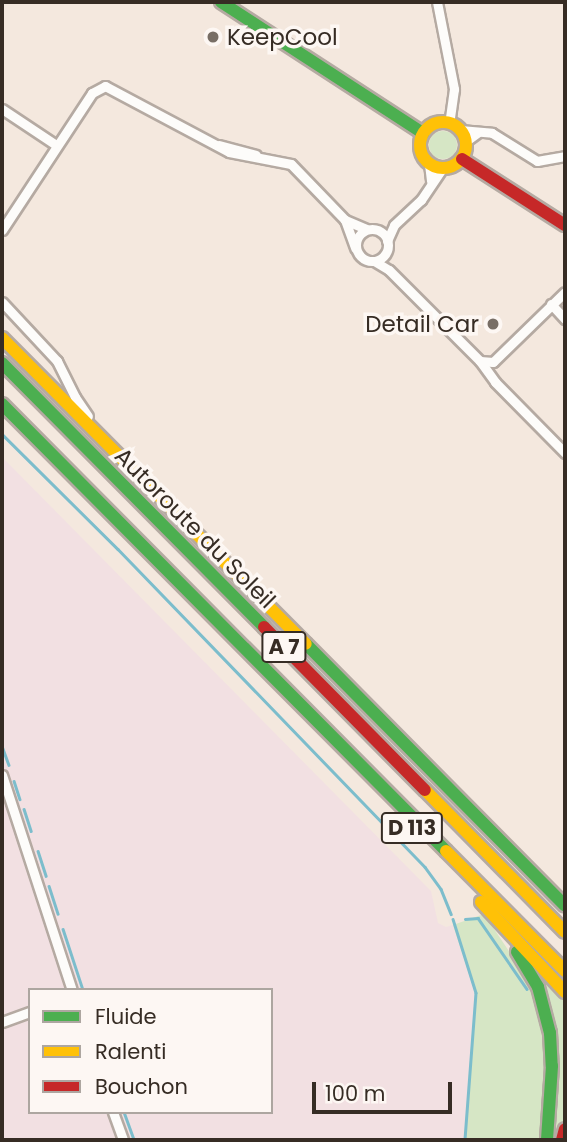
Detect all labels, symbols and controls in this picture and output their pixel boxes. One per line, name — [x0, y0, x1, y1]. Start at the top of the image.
place label: KeepCool — [227, 23, 338, 51]
marker: KeepCool — [205, 29, 221, 45]
place label: Detail Car — [365, 310, 479, 338]
marker: Detail Car — [485, 316, 501, 332]
street label: Autoroute du Soleil — [109, 442, 281, 614]
road number: A 7 — [261, 630, 307, 664]
road number: D 113 — [380, 810, 444, 846]
legend — [28, 988, 273, 1114]
text: Fluide — [95, 1002, 157, 1031]
text: Ralenti — [95, 1037, 166, 1066]
scale bar — [315, 1068, 455, 1112]
text: Bouchon — [95, 1072, 188, 1101]
text: 100 m — [325, 1079, 385, 1108]

